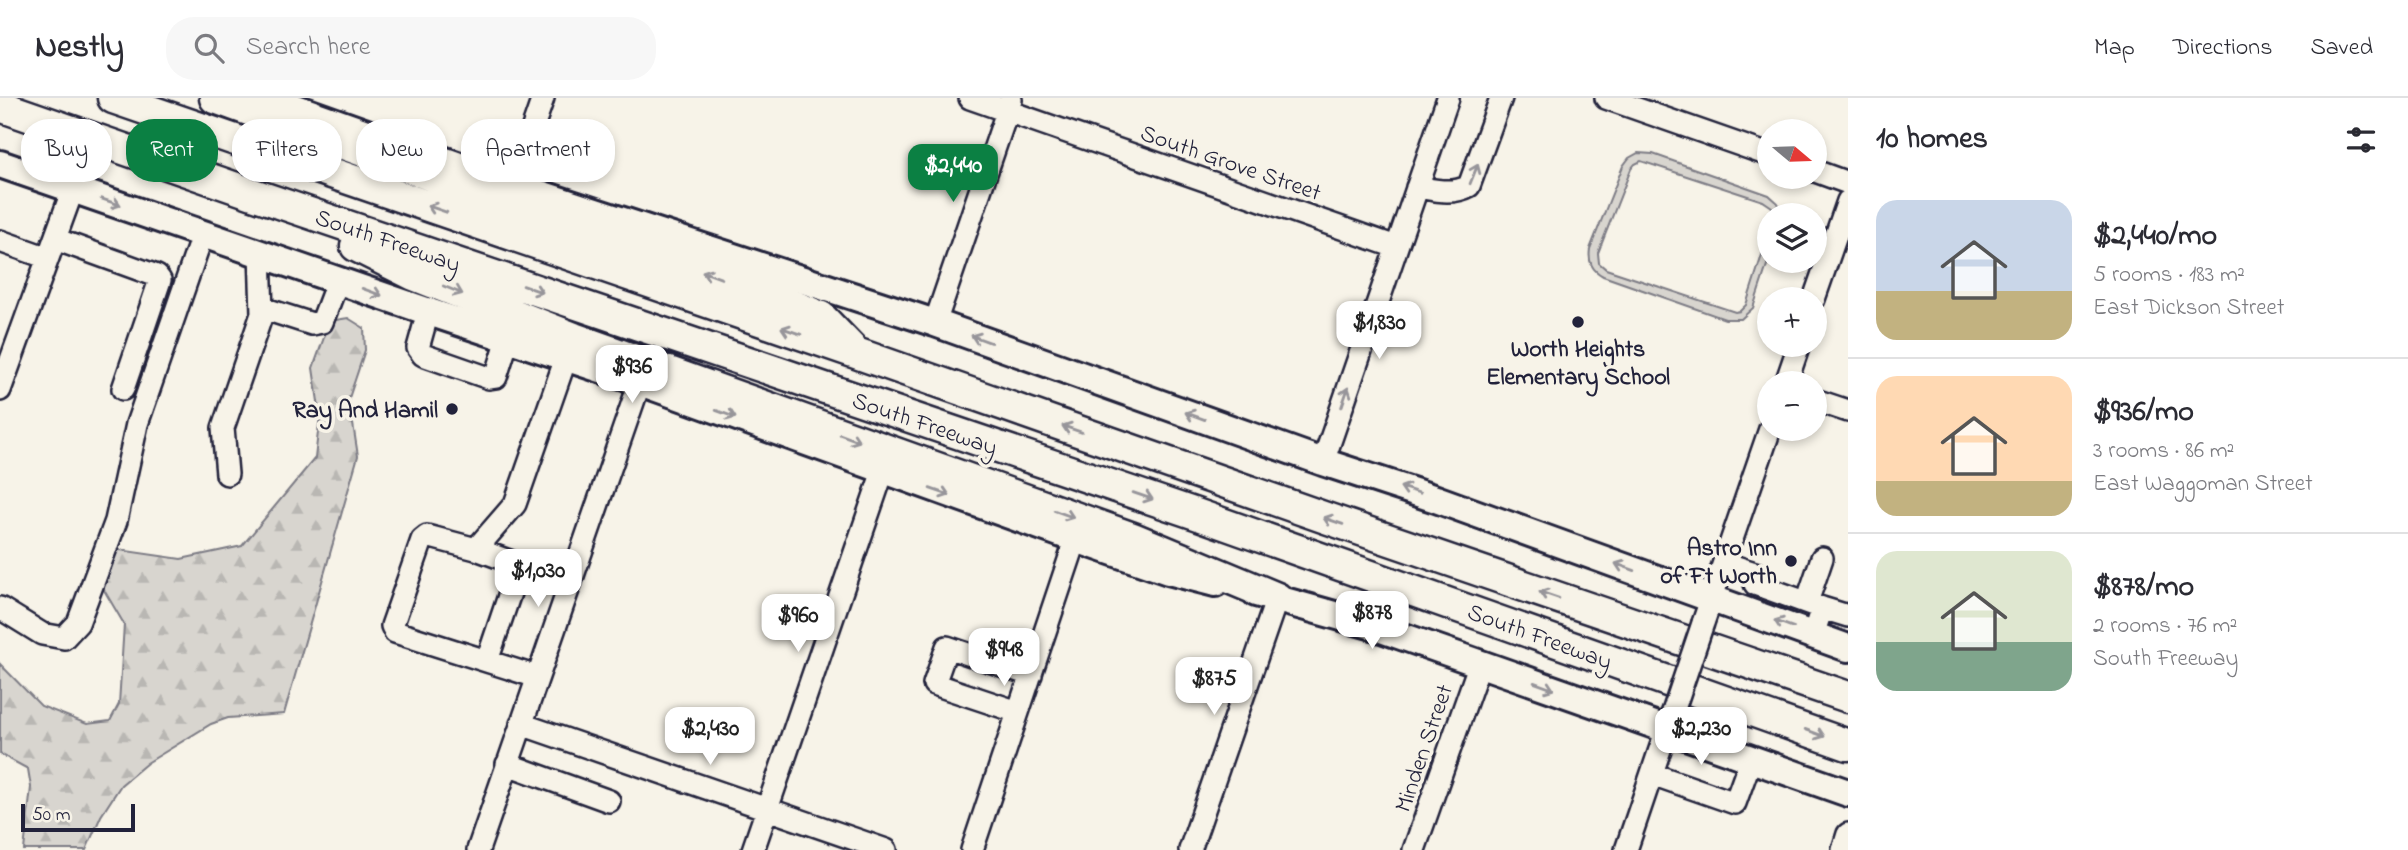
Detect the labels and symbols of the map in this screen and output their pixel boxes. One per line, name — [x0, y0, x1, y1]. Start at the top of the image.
street label: South Grove Street — [1135, 117, 1325, 212]
north arrow — [1757, 119, 1827, 189]
pin: $2,440 — [896, 144, 1010, 204]
one-way arrow — [1468, 164, 1481, 185]
one-way arrow — [100, 196, 122, 209]
street label: South Freeway — [309, 201, 465, 285]
one-way arrow — [426, 202, 448, 215]
one-way arrow — [702, 268, 724, 280]
one-way arrow — [521, 284, 543, 296]
one-way arrow — [441, 285, 463, 298]
one-way arrow — [361, 287, 383, 299]
pin: $1,830 — [1322, 302, 1436, 361]
marker: Worth Heights Elementary School — [1570, 314, 1586, 330]
one-way arrow — [781, 324, 803, 336]
one-way arrow — [971, 332, 993, 344]
place label: Worth Heights Elementary School — [1486, 333, 1670, 397]
pin: $936 — [591, 345, 673, 405]
street label: South Freeway — [846, 384, 1002, 468]
one-way arrow — [1339, 386, 1352, 408]
place label: Ray And Hamil — [292, 394, 438, 430]
marker: Ray And Hamil — [444, 401, 460, 417]
one-way arrow — [715, 409, 737, 421]
one-way arrow — [1185, 409, 1207, 421]
one-way arrow — [1062, 422, 1084, 434]
one-way arrow — [838, 433, 860, 445]
one-way arrow — [1400, 483, 1422, 495]
one-way arrow — [929, 487, 951, 499]
one-way arrow — [1131, 491, 1153, 503]
one-way arrow — [1053, 509, 1075, 521]
one-way arrow — [1323, 514, 1345, 526]
place label: Astro Inn of Ft Worth — [1660, 532, 1777, 595]
pin: $1,030 — [481, 550, 595, 609]
marker: Astro Inn of Ft Worth — [1783, 553, 1799, 569]
one-way arrow — [1614, 559, 1636, 572]
one-way arrow — [1538, 587, 1560, 600]
pin: $878 — [1331, 592, 1413, 651]
pin: $960 — [757, 594, 839, 654]
street label: South Freeway — [1462, 596, 1616, 682]
one-way arrow — [1773, 617, 1795, 629]
pin: $948 — [963, 628, 1045, 688]
pin: $875 — [1173, 658, 1255, 717]
street label: Minden Street — [1387, 680, 1464, 818]
one-way arrow — [1533, 681, 1555, 693]
pin: $2,430 — [653, 708, 767, 767]
pin: $2,230 — [1644, 708, 1758, 767]
one-way arrow — [1803, 728, 1825, 740]
scale bar — [21, 801, 135, 833]

